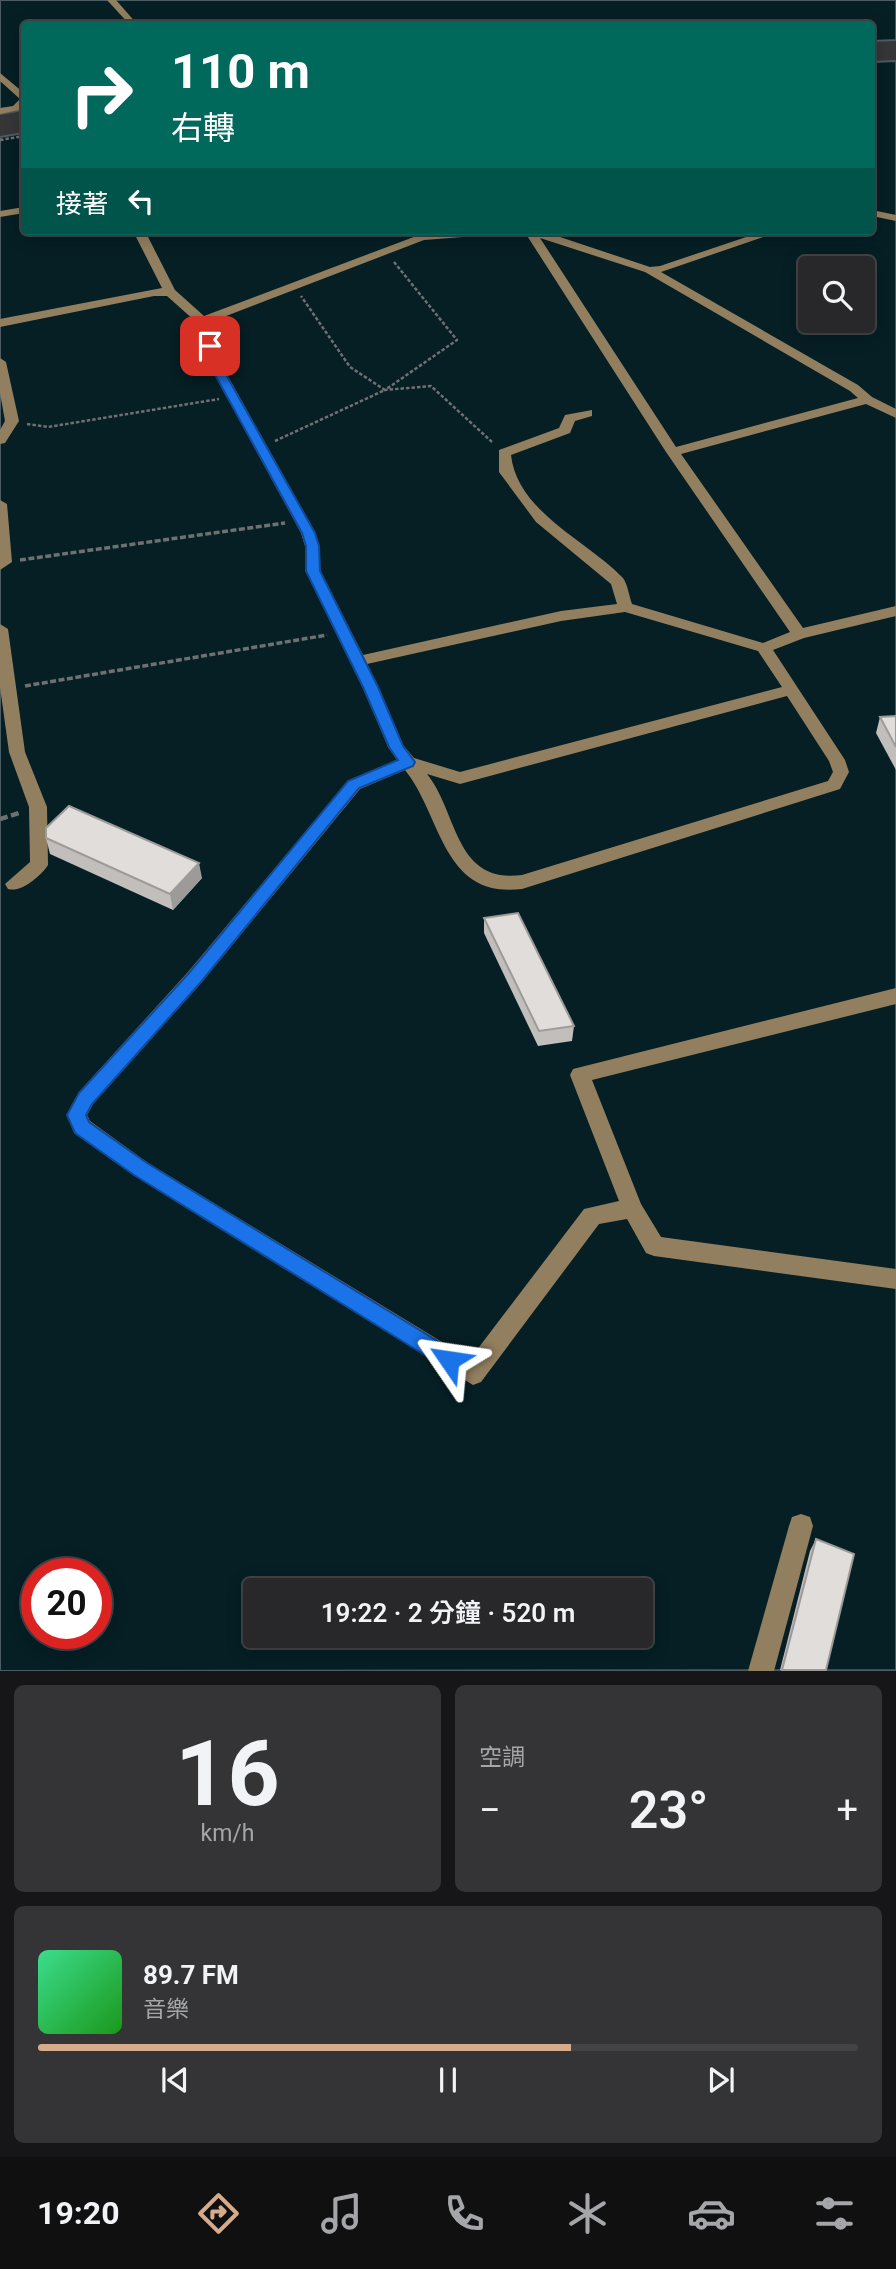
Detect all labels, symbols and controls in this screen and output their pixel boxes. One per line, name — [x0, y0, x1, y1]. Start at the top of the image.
text: 110 m — [171, 43, 310, 100]
icon: right — [56, 49, 147, 140]
text: 右轉 — [171, 109, 235, 147]
icon: left — [122, 182, 160, 220]
text: 接著 — [56, 189, 108, 219]
map controls — [798, 256, 875, 333]
button: search — [798, 256, 875, 333]
pin — [180, 316, 240, 376]
icon: arrive — [191, 327, 229, 365]
position arrow — [412, 1323, 486, 1397]
speed limit sign: 20 — [21, 1558, 112, 1649]
text: 19:22 · 2 分鐘 · 520 m — [321, 1598, 575, 1628]
text: 16 — [175, 1721, 280, 1827]
text: 空調 — [479, 1744, 525, 1771]
text: 23° — [629, 1780, 708, 1841]
text: − — [479, 1788, 501, 1832]
text: + — [836, 1788, 858, 1832]
text: km/h — [201, 1820, 255, 1847]
text: 89.7 FM — [143, 1960, 239, 1990]
text: 音樂 — [143, 1996, 189, 2023]
icon: previous — [156, 2061, 194, 2099]
icon: pause — [429, 2061, 467, 2099]
icon: next — [702, 2061, 740, 2099]
icon: directions — [194, 2189, 243, 2238]
icon: music — [317, 2189, 366, 2238]
icon: phone — [440, 2189, 489, 2238]
icon: climate — [563, 2189, 612, 2238]
icon: car — [687, 2189, 736, 2238]
icon: filters — [810, 2189, 859, 2238]
text: 19:20 — [37, 2194, 120, 2232]

